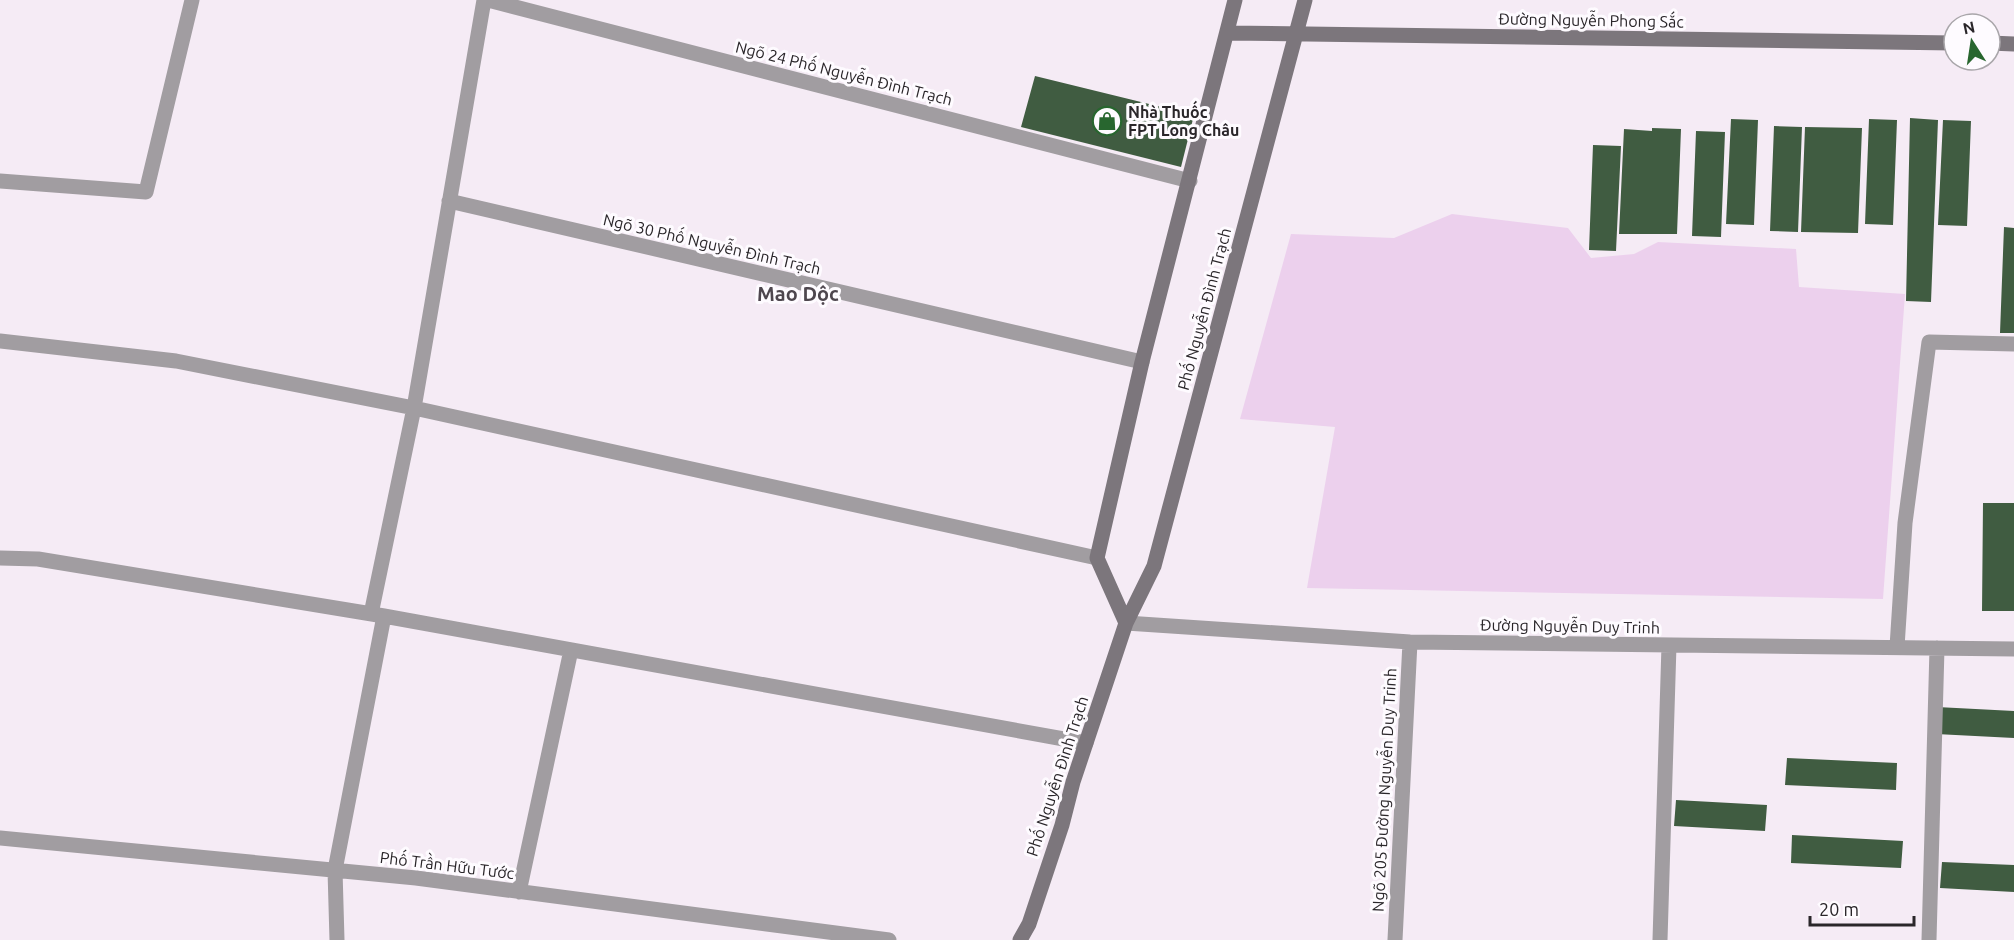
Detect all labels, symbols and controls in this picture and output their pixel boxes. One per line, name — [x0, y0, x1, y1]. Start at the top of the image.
street label: Đường Nguyễn Phong Sắc — [1498, 6, 1685, 31]
north arrow — [1942, 12, 2002, 72]
text: N — [1961, 17, 1977, 37]
street label: Ngõ 24 Phố Nguyễn Đình Trạch — [734, 34, 955, 109]
place label: Nhà Thuốc FPT Long Châu — [1128, 100, 1239, 139]
shop icon: Nhà Thuốc FPT Long Châu — [1091, 105, 1123, 137]
street label: Ngõ 30 Phố Nguyễn Đình Trạch — [601, 207, 823, 278]
street label: Phố Nguyễn Đình Trạch — [1171, 225, 1234, 392]
district label: Mao Dộc — [757, 282, 839, 305]
street label: Đường Nguyễn Duy Trinh — [1480, 612, 1660, 637]
street label: Ngõ 205 Đường Nguyễn Duy Trinh — [1366, 667, 1399, 912]
street label: Phố Nguyễn Đình Trạch — [1020, 693, 1091, 858]
street label: Phố Trần Hữu Tước — [379, 845, 516, 882]
scale bar — [1810, 889, 1914, 927]
text: 20 m — [1819, 899, 1859, 919]

